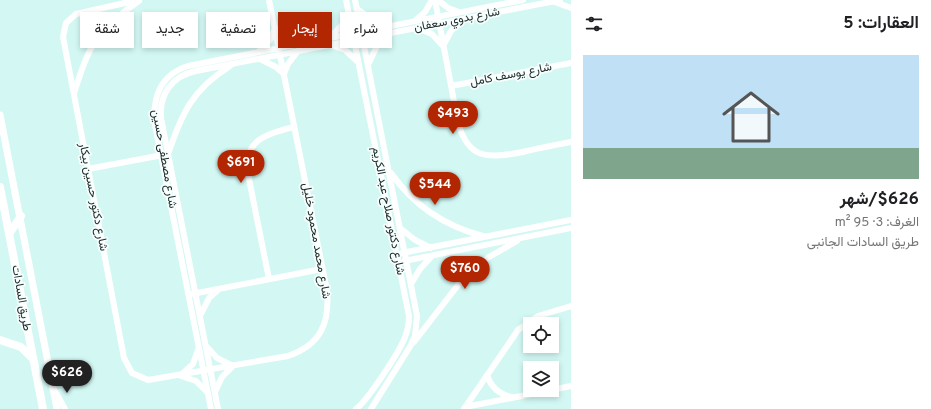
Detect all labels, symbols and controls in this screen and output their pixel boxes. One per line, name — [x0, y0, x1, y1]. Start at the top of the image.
street label: شارع بدوي سعفان — [413, 4, 501, 37]
chip: شقة — [80, 12, 134, 48]
chip: جديد — [142, 12, 198, 48]
chip: تصفية — [206, 12, 270, 48]
chip: إيجار — [278, 12, 332, 48]
chip: شراء — [340, 12, 392, 48]
icon: filters — [583, 13, 605, 35]
text: العقارات: 5 — [843, 13, 919, 35]
street label: شارع يوسف كامل — [469, 59, 553, 91]
icon: home — [715, 81, 787, 153]
pin: $493 — [429, 101, 477, 135]
text: $493 — [437, 106, 469, 122]
street label: شارع مصطفى حسين — [147, 108, 181, 210]
street label: شارع دكتور حسين بيكار — [74, 140, 111, 253]
street label: شارع دكتور صلاح عبد الكريم — [368, 145, 408, 277]
pin: $691 — [217, 150, 265, 184]
text: $691 — [226, 155, 256, 171]
pin: $544 — [411, 172, 459, 206]
text: $544 — [419, 177, 451, 193]
street label: شارع محمد محمود خليل — [298, 182, 334, 300]
text: $626/شهر — [840, 189, 919, 211]
text: الغرف: 3 · 95 m² — [835, 215, 919, 231]
text: طريق السادات الجانبى — [807, 235, 919, 251]
pin: $760 — [441, 256, 489, 290]
text: $760 — [450, 261, 480, 277]
street label: طريق السادات — [7, 264, 35, 332]
map controls — [523, 317, 559, 397]
button: locate — [523, 317, 559, 353]
pin: $626 — [43, 360, 91, 394]
button: layers — [523, 361, 559, 397]
text: $626 — [51, 365, 83, 381]

